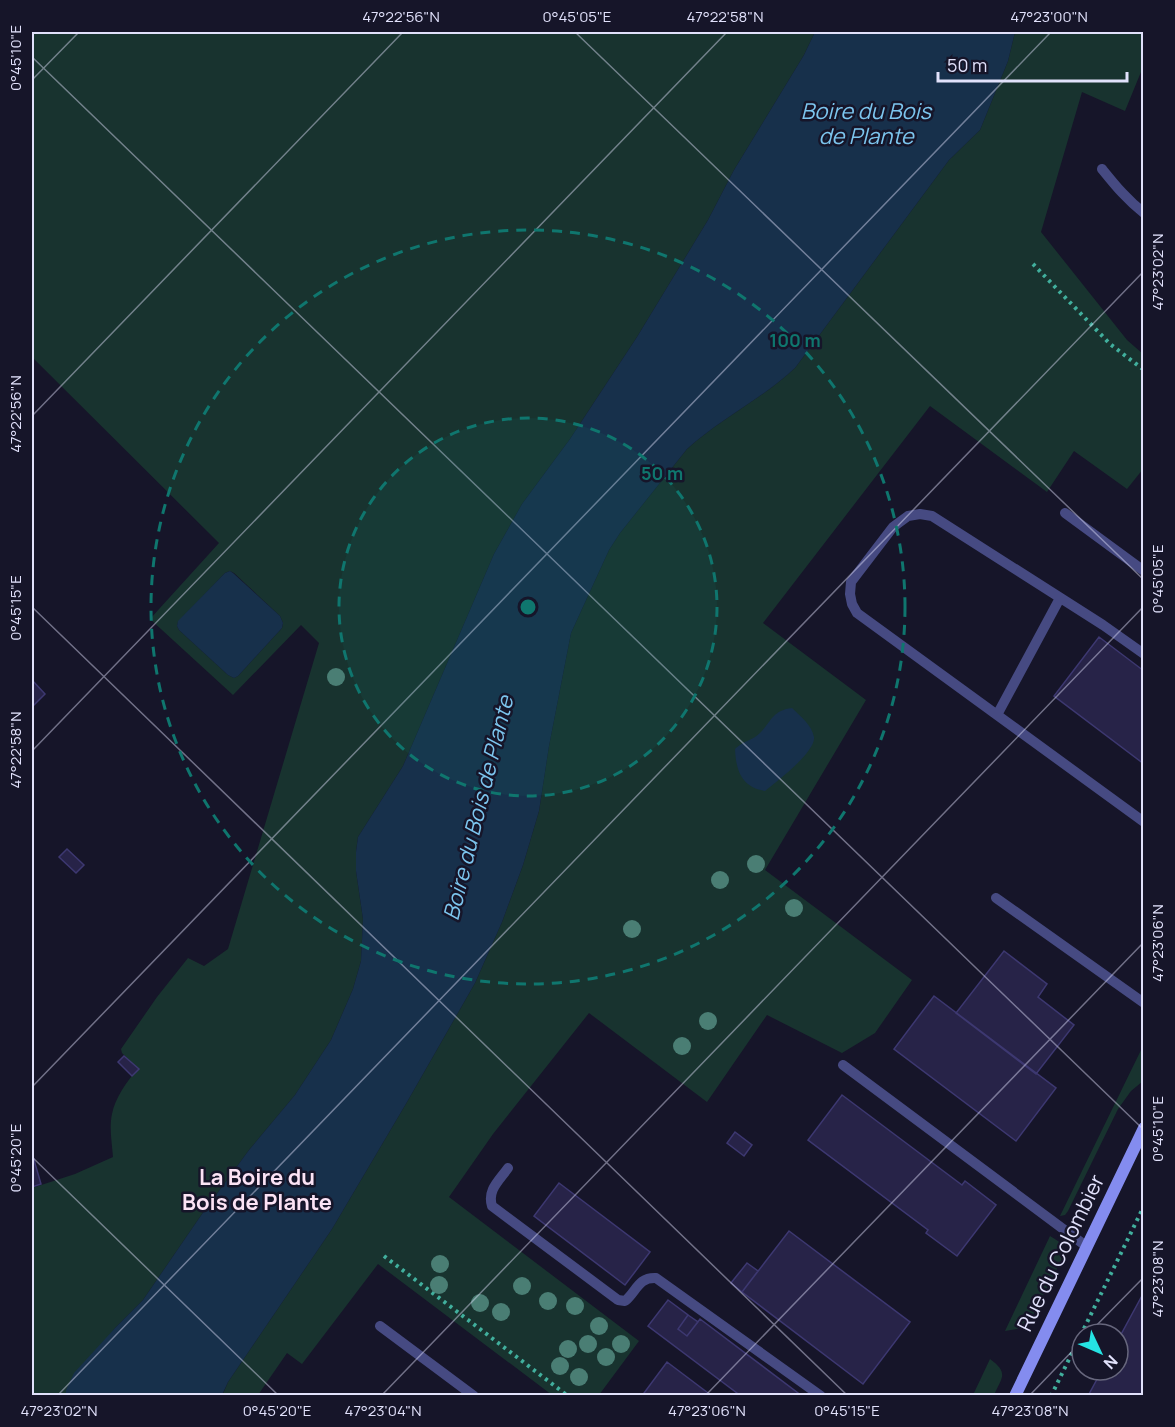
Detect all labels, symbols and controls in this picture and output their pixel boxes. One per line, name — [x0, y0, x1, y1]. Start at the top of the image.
text: 47°22'56"N — [362, 6, 440, 27]
text: 0°45'05"E — [543, 6, 611, 27]
text: 47°22'58"N — [687, 6, 763, 27]
text: 47°23'00"N — [1010, 6, 1088, 27]
text: 0°45'10"E — [5, 25, 26, 91]
scale bar — [938, 45, 1127, 83]
text: 50 m — [947, 53, 987, 77]
water label: Boire du Bois de Plante — [801, 96, 933, 151]
text: 47°23'02"N — [1147, 233, 1168, 311]
text: 100 m — [769, 328, 821, 352]
text: 47°22'56"N — [5, 375, 26, 453]
text: 50 m — [641, 461, 683, 485]
text: 0°45'05"E — [1147, 545, 1168, 613]
text: 0°45'15"E — [5, 575, 26, 641]
centre of rings — [518, 597, 538, 617]
water label: Boire du Bois de Plante — [436, 692, 521, 923]
text: 47°22'58"N — [5, 712, 26, 788]
text: 47°23'06"N — [1147, 904, 1168, 982]
text: 0°45'10"E — [1147, 1096, 1168, 1162]
text: 0°45'20"E — [5, 1124, 26, 1192]
district label: La Boire du Bois de Plante — [182, 1162, 332, 1217]
street label: Rue du Colombier — [1010, 1169, 1110, 1336]
text: 47°23'08"N — [1147, 1240, 1168, 1318]
north arrow — [1070, 1322, 1130, 1382]
text: N — [1099, 1351, 1123, 1374]
text: 47°23'02"N — [20, 1400, 98, 1421]
text: 0°45'20"E — [243, 1400, 311, 1421]
text: 47°23'04"N — [345, 1400, 421, 1421]
text: 47°23'06"N — [668, 1400, 746, 1421]
text: 0°45'15"E — [814, 1400, 880, 1421]
text: 47°23'08"N — [991, 1400, 1069, 1421]

